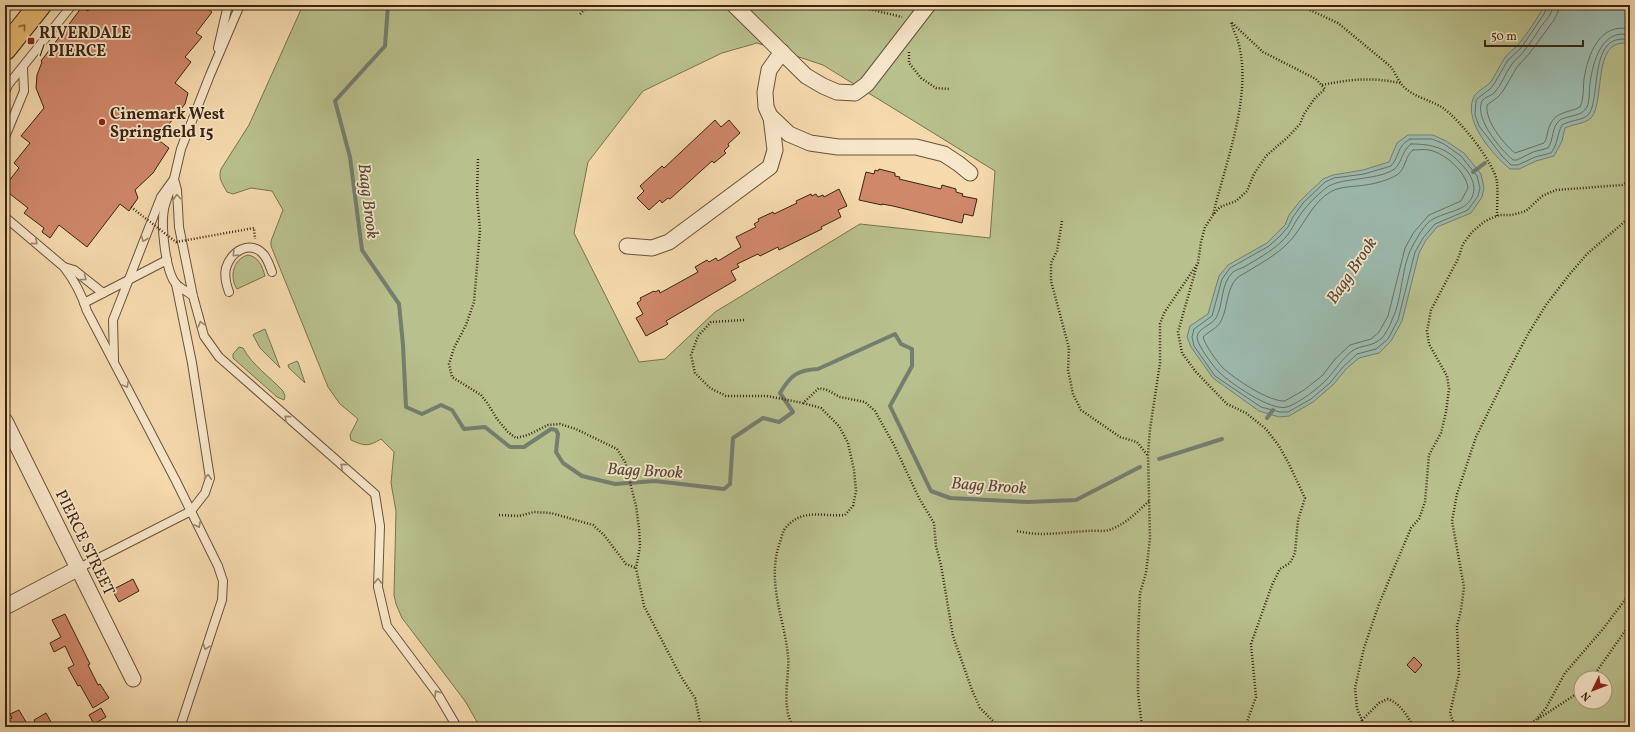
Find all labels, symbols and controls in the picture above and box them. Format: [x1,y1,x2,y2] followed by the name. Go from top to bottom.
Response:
[1485,22,1583,48] scale bar
[39,23,131,63] place label: RIVERDALE / PIERCE
[18,24,25,31] one-way arrow
[1491,29,1517,45] text: 50 m
[26,36,36,46] marker: RIVERDALE / PIERCE
[110,104,225,144] place label: Cinemark West Springfield 15
[97,117,107,127] marker: Cinemark West Springfield 15
[351,162,384,240] water label: Bagg Brook
[173,194,182,200] one-way arrow
[1322,233,1383,309] water label: Bagg Brook
[141,234,149,242] one-way arrow
[30,237,37,244] one-way arrow
[232,249,240,257] one-way arrow
[80,273,87,280] one-way arrow
[197,321,206,328] one-way arrow
[121,381,128,388] one-way arrow
[285,416,292,423] one-way arrow
[606,458,684,485] water label: Bagg Brook
[340,463,348,470] one-way arrow
[950,472,1028,501] water label: Bagg Brook
[204,474,212,480] one-way arrow
[49,486,119,599] street label: PIERCE STREET
[193,521,201,529] one-way arrow
[374,578,383,584] one-way arrow
[202,644,211,651] one-way arrow
[1573,670,1613,710] north arrow
[1579,688,1595,704] text: N
[435,691,442,698] one-way arrow

